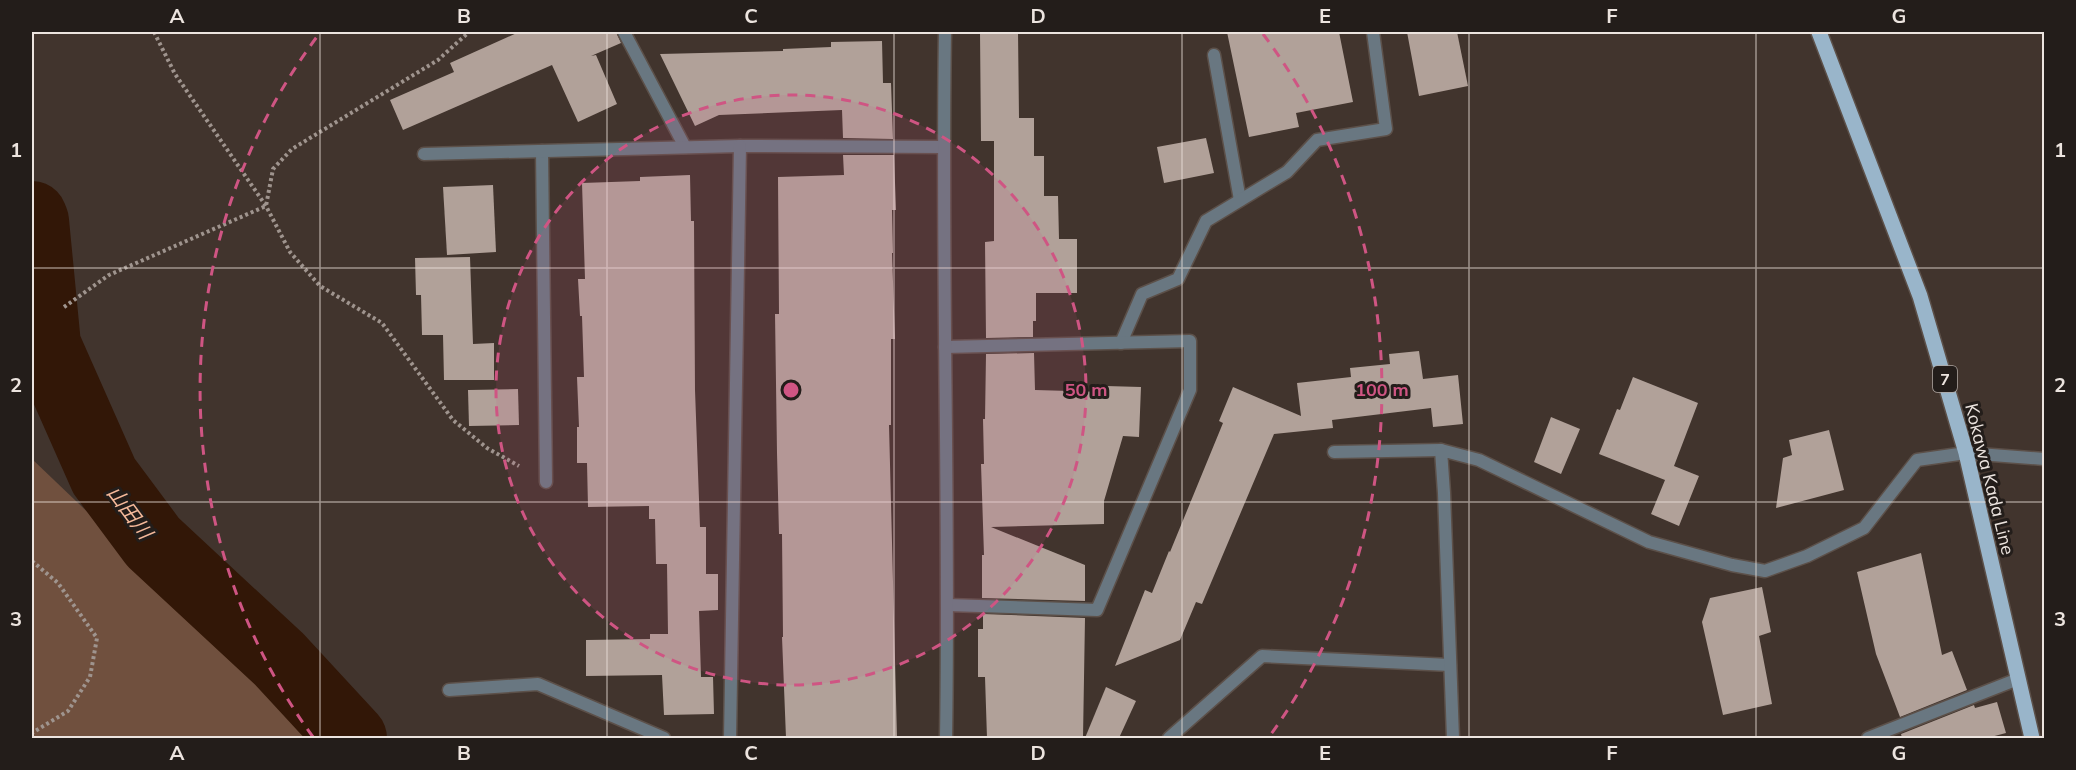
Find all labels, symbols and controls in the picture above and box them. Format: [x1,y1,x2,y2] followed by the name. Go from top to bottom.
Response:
[170,3,185,28] text: A
[457,3,471,28] text: B
[744,3,758,28] text: C
[1030,3,1046,28] text: D
[1319,3,1331,28] text: E
[1606,3,1618,28] text: F
[1892,3,1906,28] text: G
[10,137,22,162] text: 1
[2054,137,2066,162] text: 1
[1933,366,1957,392] road number: 7
[10,372,22,397] text: 2
[2054,372,2066,397] text: 2
[1065,378,1107,401] text: 50 m
[1355,378,1409,401] text: 100 m
[781,380,801,400] centre of rings
[1960,401,2020,557] street label: Kokawa Kada Line
[102,481,159,545] water label: 山田川
[10,606,22,631] text: 3
[2054,606,2066,631] text: 3
[170,740,185,765] text: A
[457,740,471,765] text: B
[744,740,758,765] text: C
[1030,740,1046,765] text: D
[1319,740,1331,765] text: E
[1606,740,1618,765] text: F
[1892,740,1906,765] text: G

